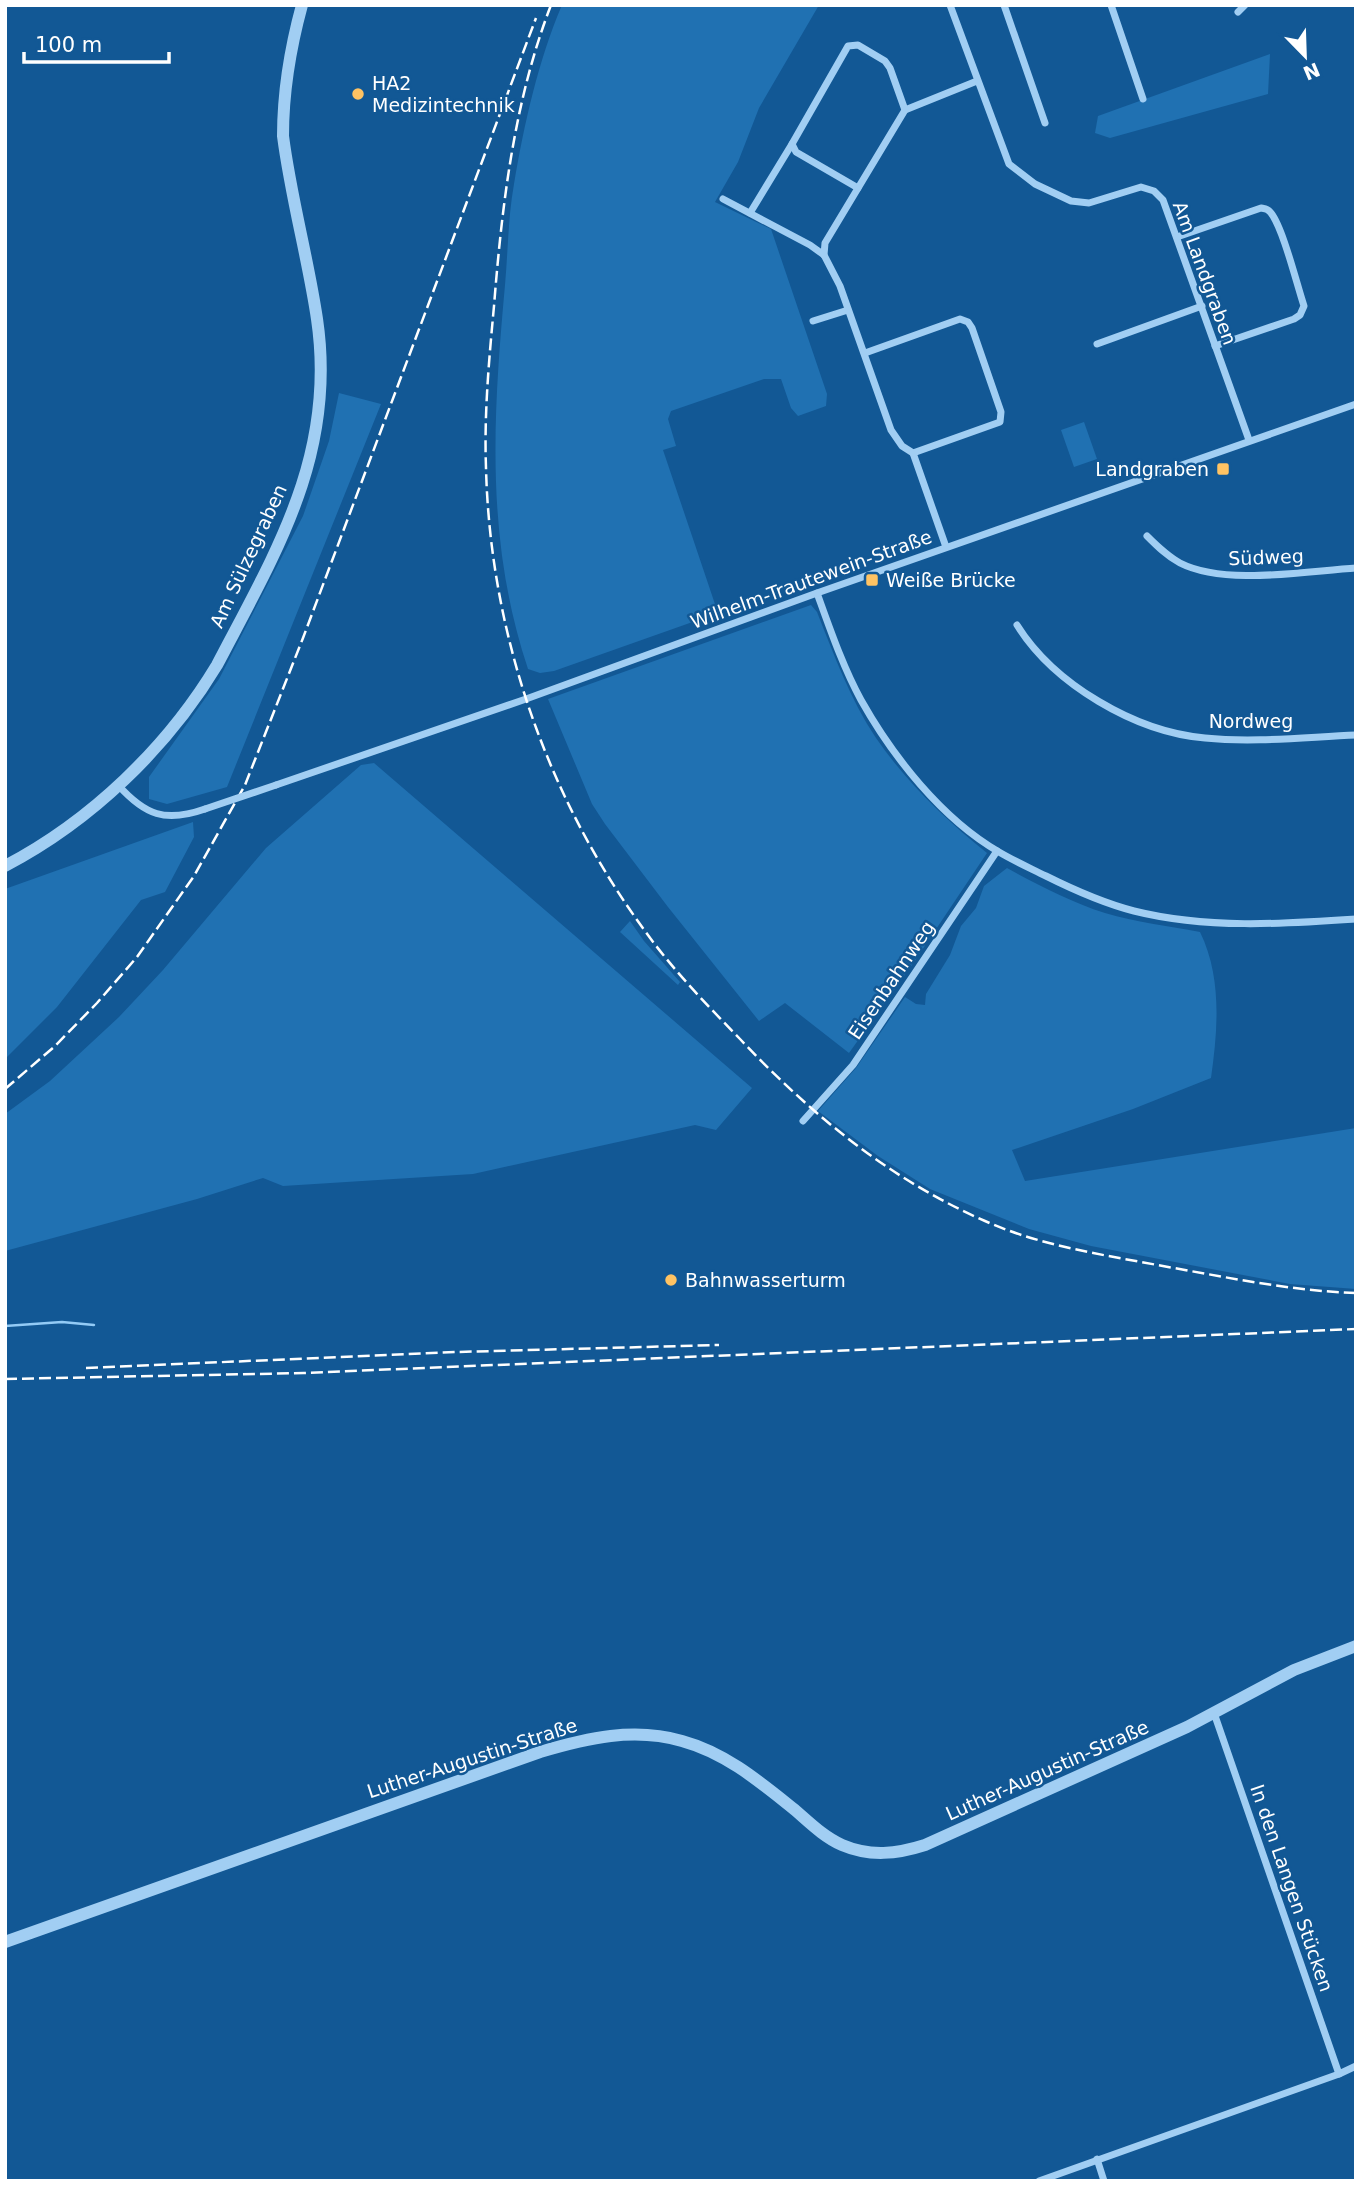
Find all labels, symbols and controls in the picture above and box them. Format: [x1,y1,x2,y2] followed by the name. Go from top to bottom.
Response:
[24,21,170,65] scale bar
[1270,21,1340,91] north arrow
[35,33,102,57] text: 100 m
[1300,58,1323,85] text: N
[372,72,515,116] place label: HA2 Medizintechnik
[350,86,366,102] marker: HA2 Medizintechnik
[1169,198,1241,348] street label: Am Landgraben
[1095,458,1209,480] place label: Landgraben
[1215,461,1231,477] marker: Landgraben
[205,481,291,631] street label: Am Sülzegraben
[687,525,935,633] street label: Wilhelm-Trautewein-Straße
[1228,545,1304,569] street label: Südweg
[886,569,1016,591] place label: Weiße Brücke
[864,572,880,588] marker: Weiße Brücke
[1209,710,1293,732] street label: Nordweg
[843,917,939,1043] street label: Eisenbahnweg
[685,1269,846,1291] place label: Bahnwasserturm
[663,1272,679,1288] marker: Bahnwasserturm
[364,1714,580,1802] street label: Luther-Augustin-Straße
[942,1715,1152,1825] street label: Luther-Augustin-Straße
[1246,1782,1338,1994] street label: In den Langen Stücken

